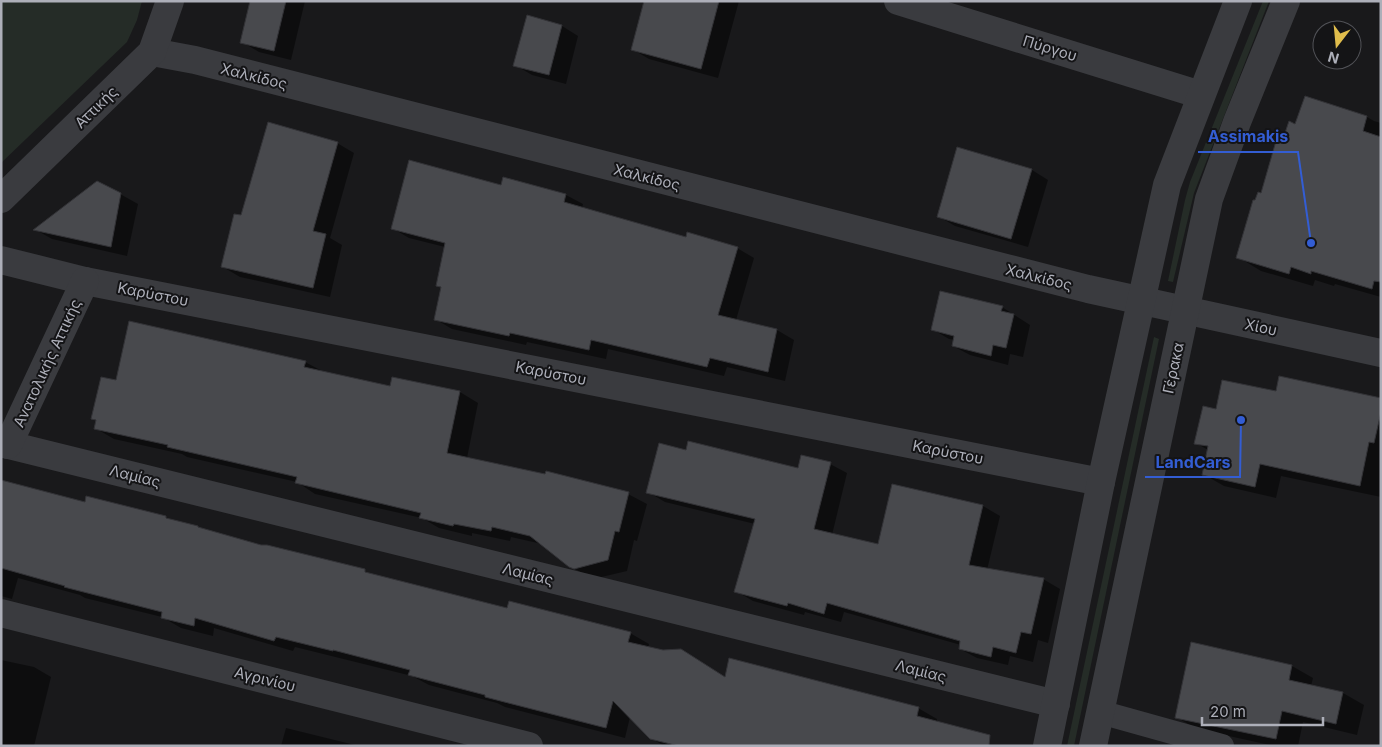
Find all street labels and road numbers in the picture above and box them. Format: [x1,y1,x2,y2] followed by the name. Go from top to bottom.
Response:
[1021,31,1079,65] street label: Πύργου
[219,59,289,93] street label: Χαλκίδος
[71,82,121,132] street label: Αττικής
[612,160,682,194] street label: Χαλκίδος
[1004,260,1074,294] street label: Χαλκίδος
[116,278,190,310] street label: Καρύστου
[9,296,85,430] street label: Ανατολικής Αττικής
[1243,314,1279,340] street label: Χίου
[1158,341,1188,395] street label: Γέρακα
[514,357,588,389] street label: Καρύστου
[911,436,985,468] street label: Καρύστου
[108,461,162,491] street label: Λαμίας
[501,559,555,589] street label: Λαμίας
[894,656,948,686] street label: Λαμίας
[233,662,297,696] street label: Αγρινίου

